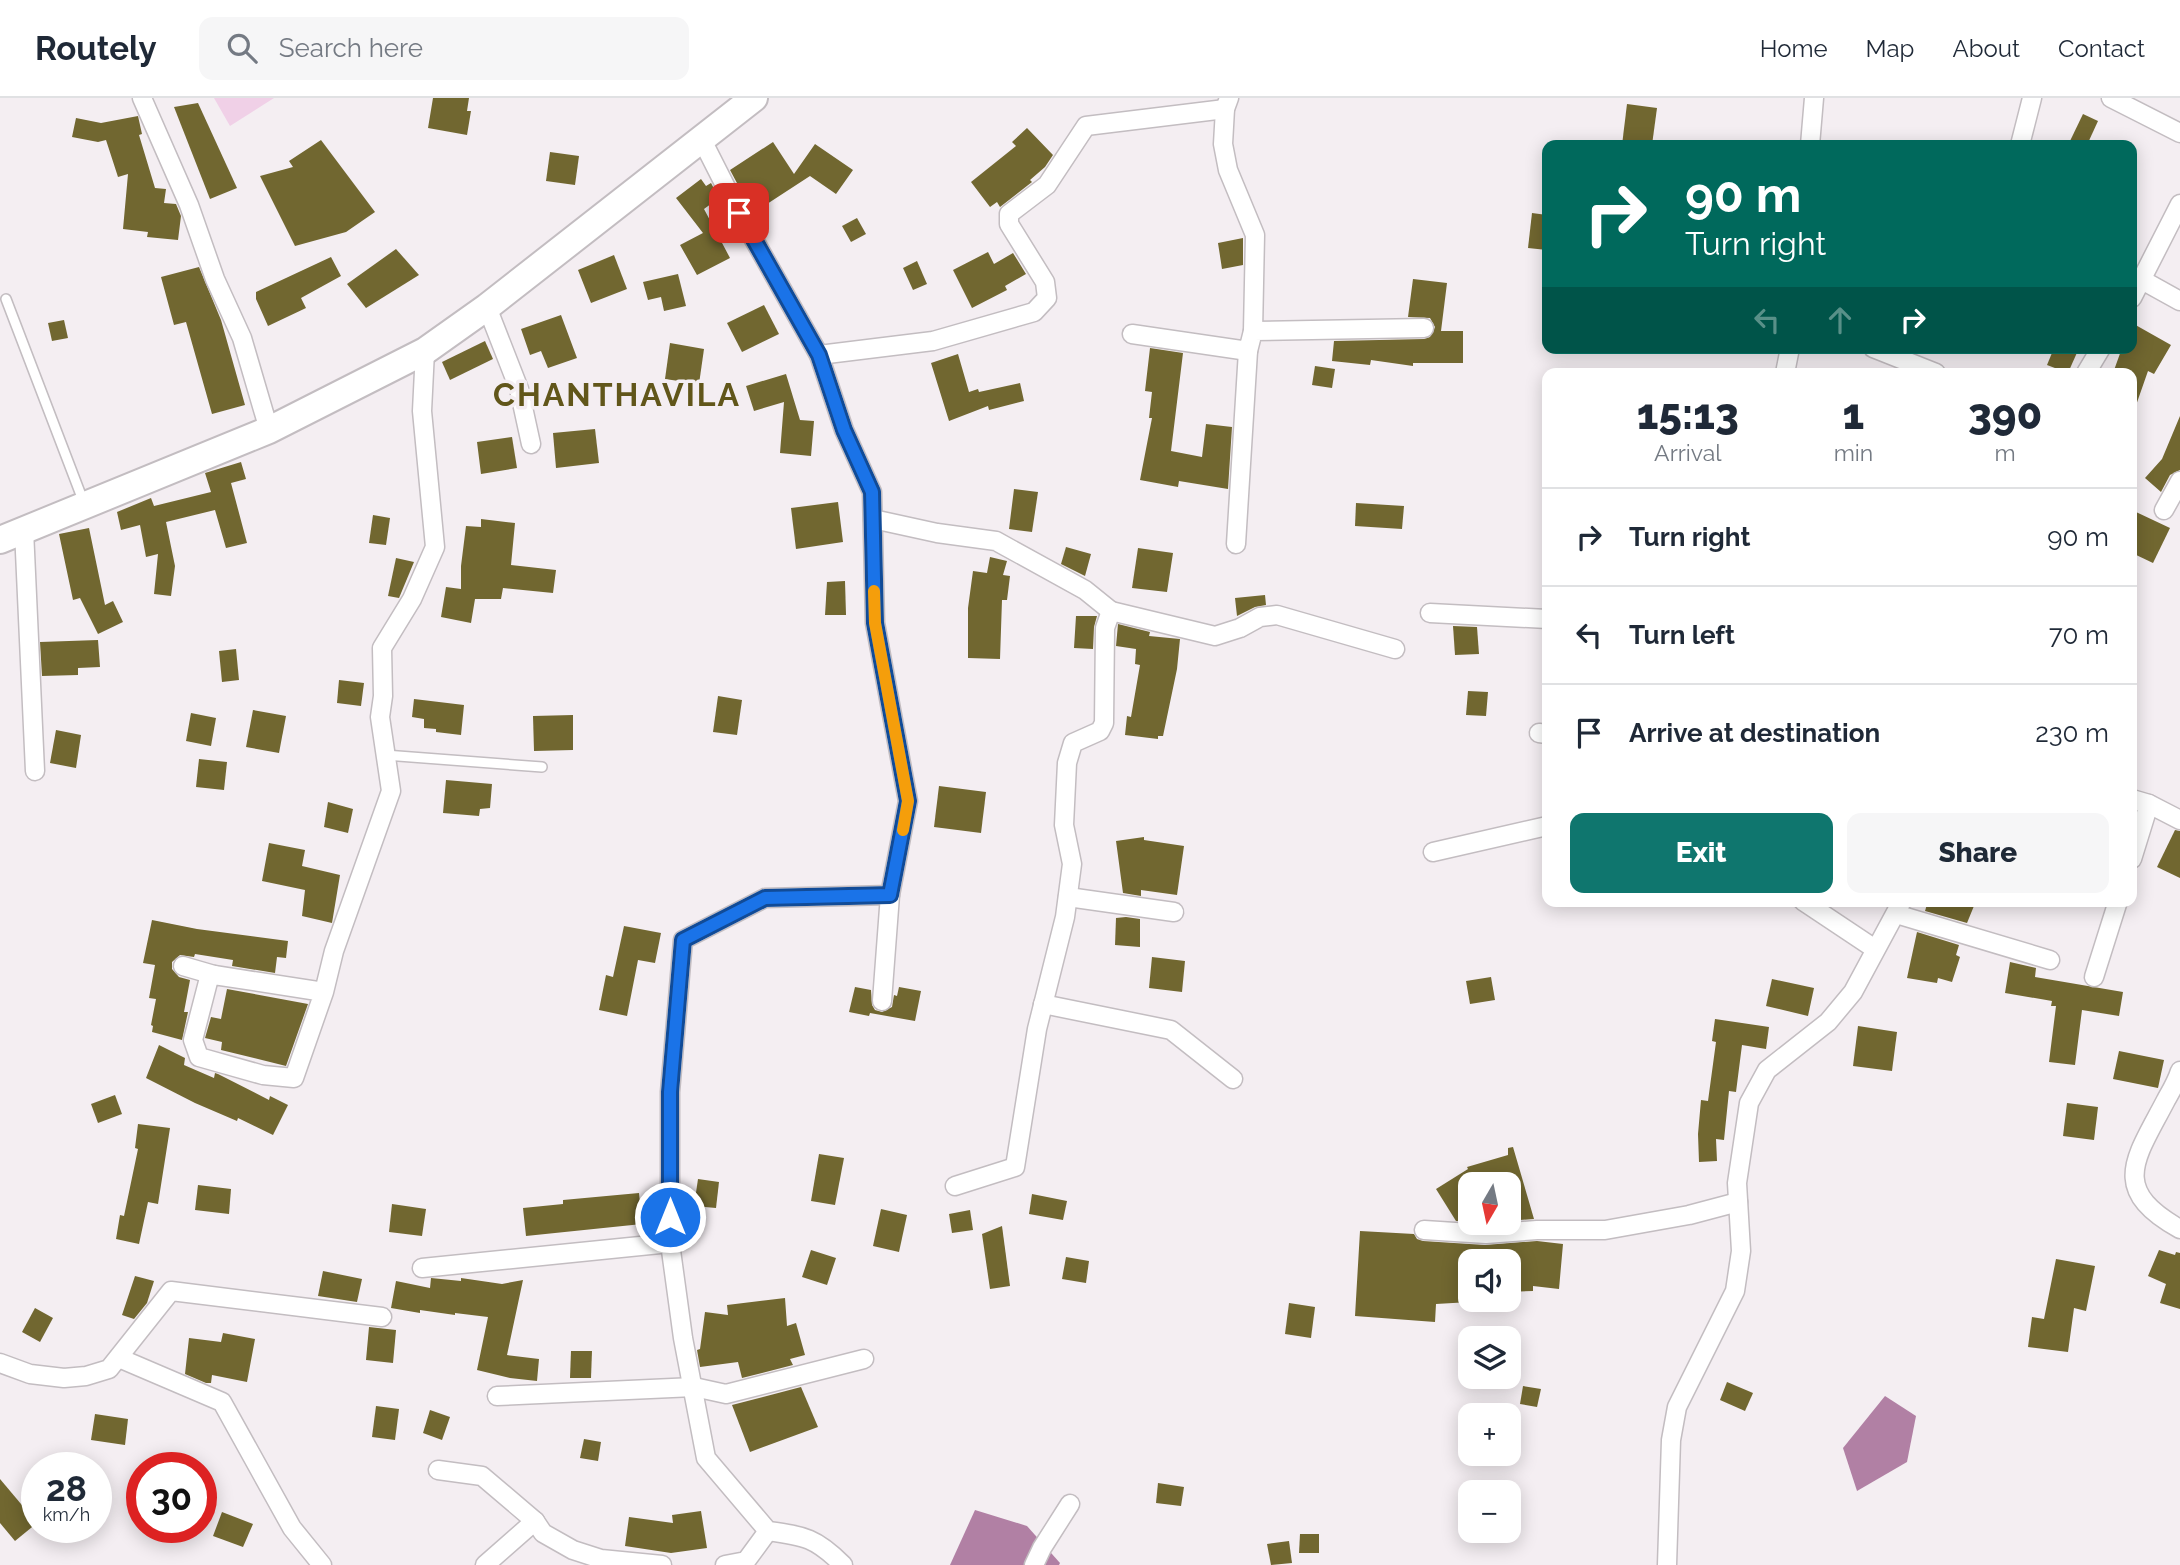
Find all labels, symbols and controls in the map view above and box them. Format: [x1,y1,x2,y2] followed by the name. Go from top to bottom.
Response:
[199,17,689,80] search box
[35,29,157,68] text: Routely
[223,29,261,67] icon: search
[279,33,423,63] text: Search here
[1760,34,1828,63] text: Home
[1866,34,1914,63] text: Map
[1952,34,2020,63] text: About
[2058,34,2145,63] text: Contact
[1685,166,1801,223] text: 90 m
[1570,168,1661,259] icon: right
[709,183,769,243] pin
[720,194,758,232] icon: arrive
[1685,225,1826,262] text: Turn right
[1748,301,1786,339] icon: left
[1821,301,1859,339] icon: ahead
[1894,301,1932,339] icon: right
[493,376,741,413] district label: CHANTHAVILA
[1637,390,1739,439] text: 15:13
[1843,390,1864,439] text: 1
[1968,390,2042,439] text: 390
[1654,439,1722,466] text: Arrival
[1834,439,1873,466] text: min
[1995,439,2016,466] text: m
[1570,518,1608,556] icon: right
[1629,522,1750,552] text: Turn right
[2047,522,2109,552] text: 90 m
[1570,616,1608,654] icon: left
[1629,620,1735,650] text: Turn left
[2049,620,2109,650] text: 70 m
[1570,714,1608,752] icon: arrive
[1629,718,1880,748] text: Arrive at destination
[2035,718,2109,748] text: 230 m
[1570,813,1833,893] button: Exit
[1847,813,2109,893] button: Share
[1458,1172,1521,1236] north arrow
[1458,1172,1521,1543] map controls
[633,1180,707,1254] position arrow
[1458,1249,1521,1312] button: sound
[1458,1326,1521,1389] button: layers
[1458,1403,1521,1466] button: +
[126,1452,217,1543] speed limit sign: 30
[46,1468,87,1509] text: 28
[1458,1480,1521,1543] button: −
[43,1504,90,1525] text: km/h

